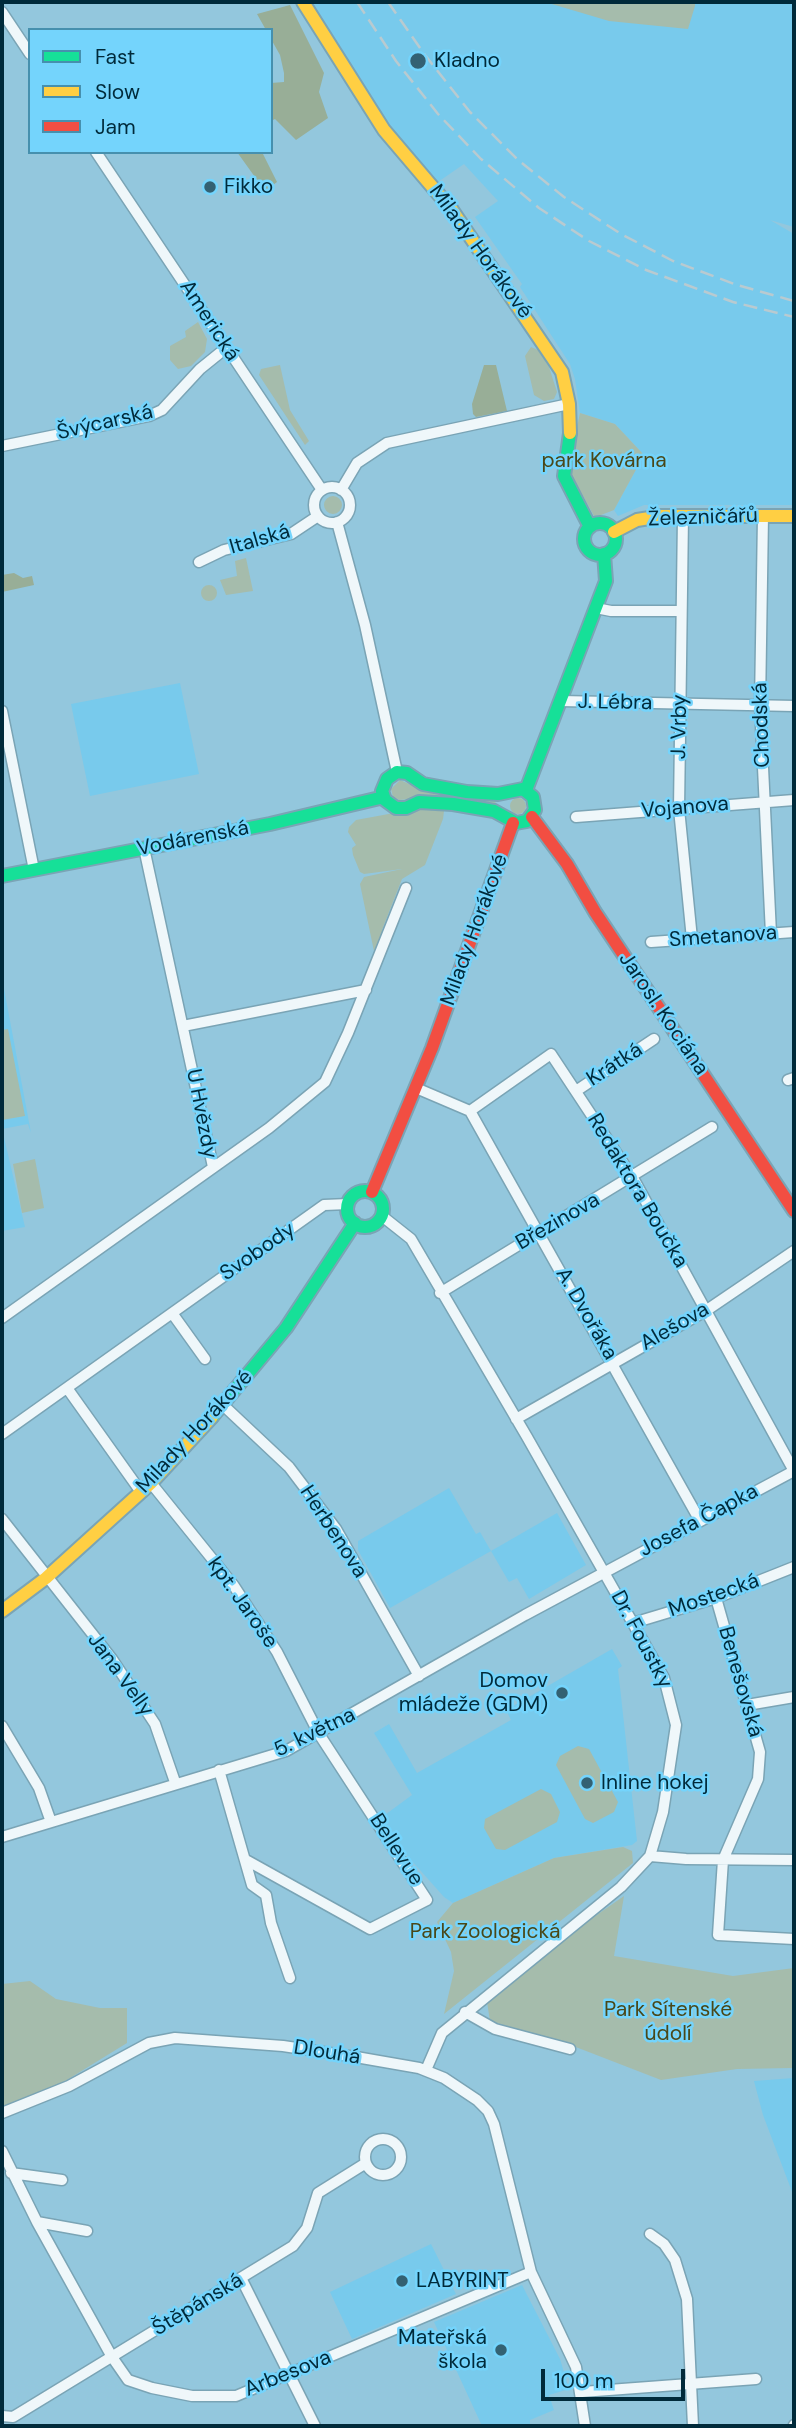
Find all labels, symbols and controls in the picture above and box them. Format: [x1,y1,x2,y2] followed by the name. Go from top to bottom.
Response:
[28,28,273,154] legend
[95,43,135,71] text: Fast
[434,48,500,74] place label: Kladno
[408,51,428,71] marker: Kladno
[95,78,140,106] text: Slow
[95,113,136,141] text: Jam
[224,174,273,200] place label: Fikko
[202,179,218,195] marker: Fikko
[423,180,537,324] street label: Milady Horákové
[174,276,244,366] street label: Americká
[55,400,155,446] street label: Švýcarská
[541,448,667,474] park label: park Kovárna
[648,503,758,533] street label: Železničářů
[227,519,293,561] street label: Italská
[748,682,776,768] street label: Chodská
[577,690,653,716] street label: J. Lébra
[667,694,693,760] street label: J. Vrby
[640,792,730,824] street label: Vojanova
[135,816,251,862] street label: Vodárenská
[436,851,514,1009] street label: Milady Horákové
[668,921,778,953] street label: Smetanova
[613,948,713,1080] street label: Jarosl. Kociána
[582,1038,648,1092] street label: Krátká
[180,1067,222,1161] street label: U Hvězdy
[581,1109,693,1273] street label: Redaktora Boučka
[512,1188,604,1256] street label: Březinova
[216,1217,300,1287] street label: Svobody
[550,1263,622,1365] street label: A. Dvořáka
[636,1297,714,1357] street label: Alešova
[131,1365,259,1499] street label: Milady Horákové
[635,1479,763,1563] street label: Josefa Čapka
[294,1481,372,1583] street label: Herbenova
[201,1553,283,1653] street label: kpt. Jaroše
[665,1569,763,1623] street label: Mostecká
[605,1587,677,1693] street label: Dr. Foustky
[712,1624,768,1740] street label: Benešovská
[81,1628,159,1722] street label: Jana Velly
[399,1668,548,1718] place label: Domov mládeže (GDM)
[554,1685,570,1701] marker: Domov mládeže (GDM)
[270,1703,360,1763] street label: 5. května
[601,1770,709,1796] place label: Inline hokej
[579,1775,595,1791] marker: Inline hokej
[364,1809,428,1891] street label: Bellevue
[410,1919,560,1945] park label: Park Zoologická
[604,1997,732,2047] park label: Park Sítenské údolí
[292,2035,362,2071] street label: Dlouhá
[148,2268,248,2342] street label: Štěpánská
[416,2268,509,2294] place label: LABYRINT
[394,2273,410,2289] marker: LABYRINT
[398,2325,487,2375] place label: Mateřská škola
[493,2342,509,2358] marker: Mateřská škola
[241,2345,335,2403] street label: Arbesova
[544,2354,688,2398] scale bar
[554,2367,614,2395] text: 100 m

